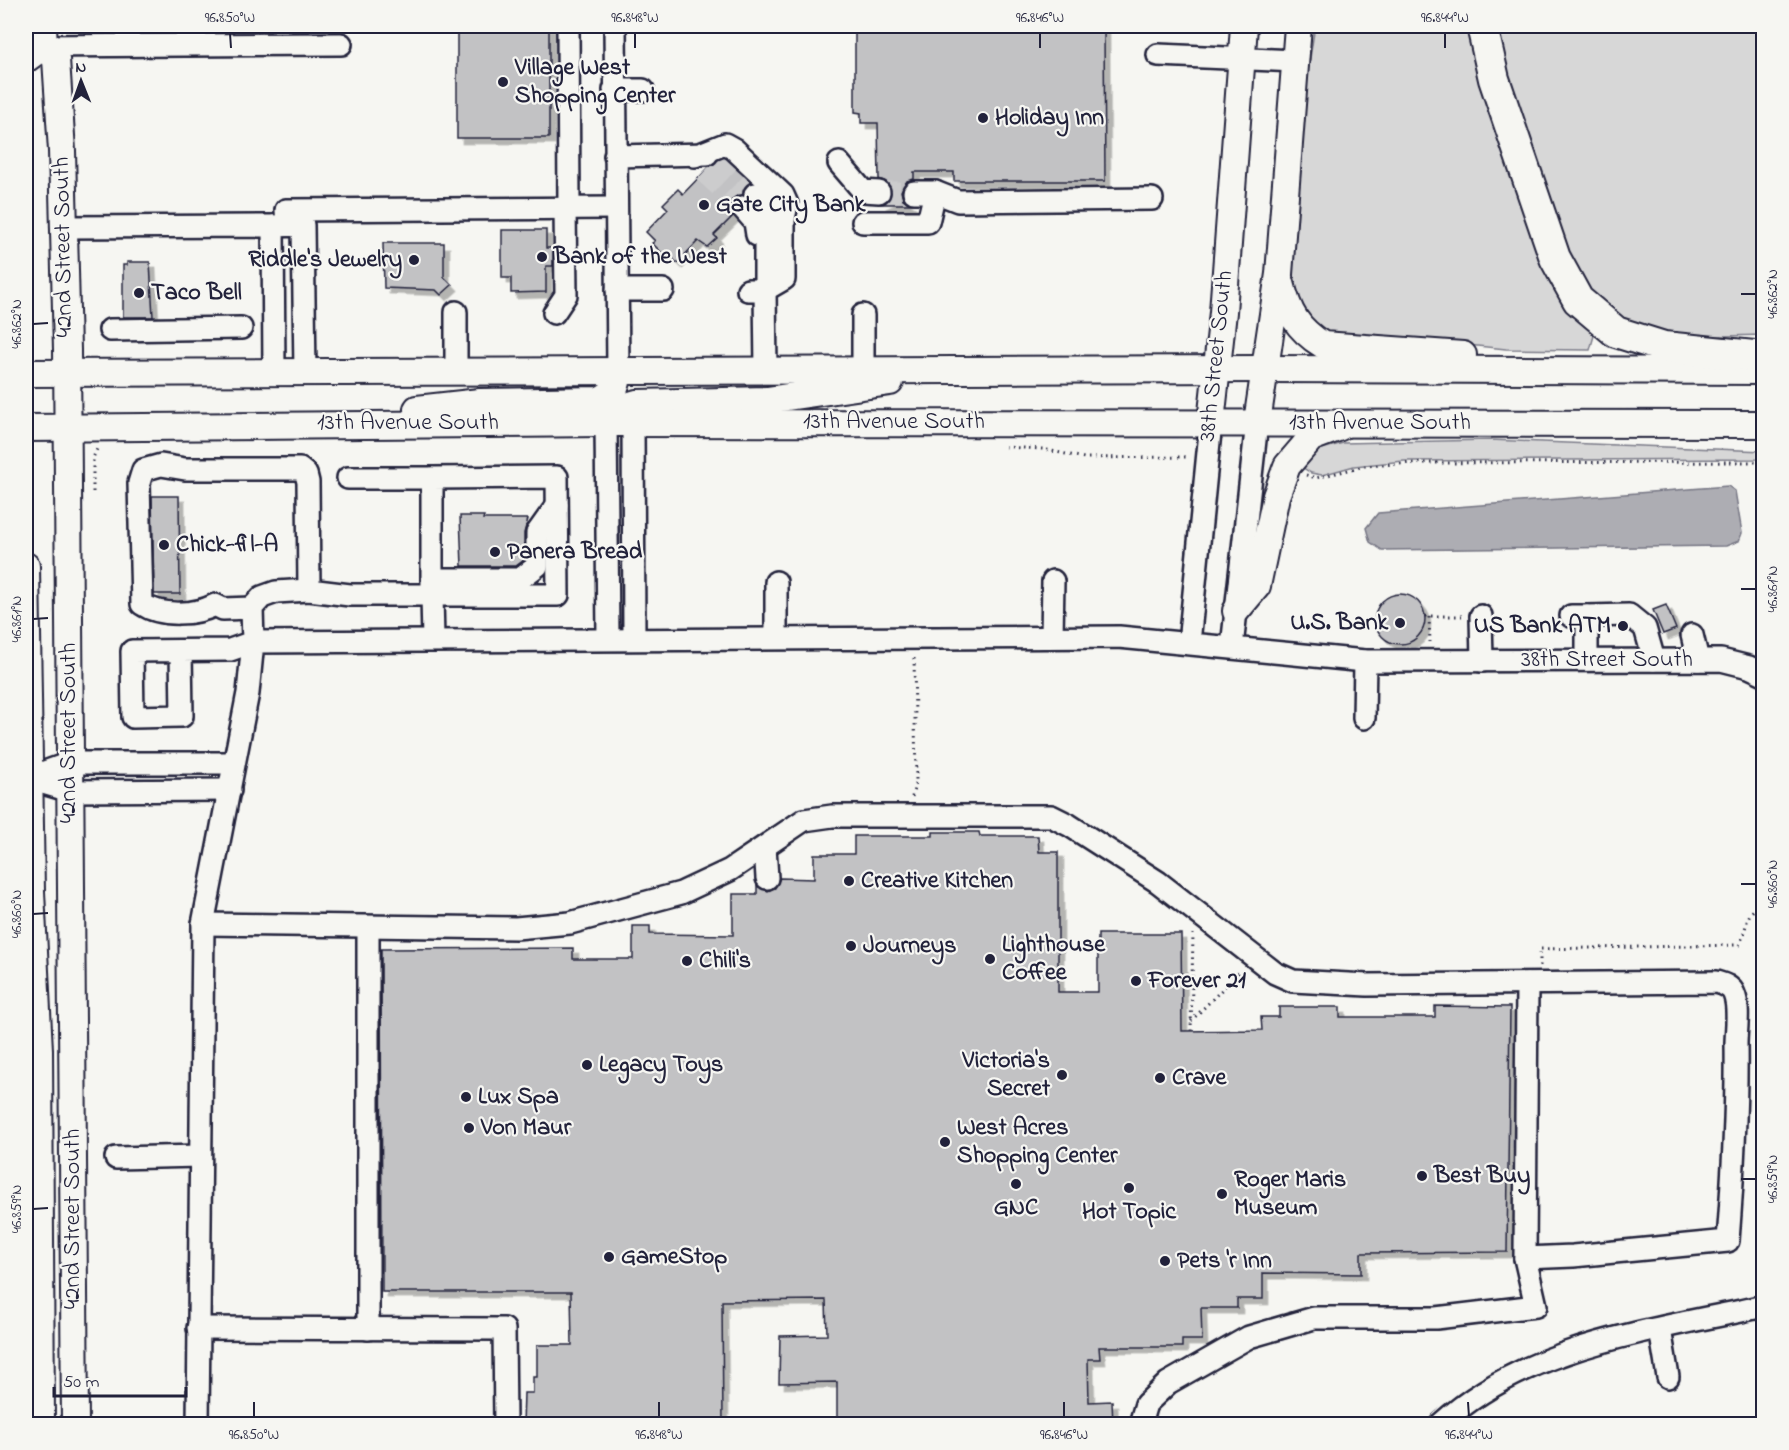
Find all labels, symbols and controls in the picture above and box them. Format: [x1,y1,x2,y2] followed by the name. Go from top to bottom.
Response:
[205,7,255,29] text: 96.850°W
[611,7,659,29] text: 96.848°W
[1016,7,1064,29] text: 96.846°W
[1421,7,1469,29] text: 96.844°W
[51,51,111,111] north arrow
[514,51,676,115] place label: Village West Shopping Center
[75,56,87,80] text: N
[496,75,510,89] marker: Village West Shopping Center
[995,101,1104,137] place label: Holiday Inn
[976,111,990,125] marker: Holiday Inn
[45,156,83,338] street label: 42nd Street South
[716,188,866,224] place label: Gate City Bank
[697,198,711,212] marker: Gate City Bank
[553,240,728,275] place label: Bank of the West
[248,243,402,279] place label: Riddle's Jewelry
[535,250,549,264] marker: Bank of the West
[407,253,421,267] marker: Riddle's Jewelry
[1191,269,1243,443] street label: 38th Street South
[1762,269,1784,319] text: 46.862°N
[151,276,242,311] place label: Taco Bell
[132,286,146,300] marker: Taco Bell
[6,299,28,349] text: 46.862°N
[803,405,985,440] street label: 13th Avenue South
[317,406,499,441] street label: 13th Avenue South
[1289,406,1471,441] street label: 13th Avenue South
[176,528,279,563] place label: Chick-fil-A
[507,535,643,570] place label: Panera Bread
[157,538,171,552] marker: Chick-fil-A
[488,545,502,559] marker: Panera Bread
[1762,566,1784,612] text: 46.861°N
[6,596,28,642] text: 46.861°N
[1290,606,1388,641] place label: U.S. Bank
[1474,609,1611,644] place label: US Bank ATM
[1393,616,1407,630] marker: U.S. Bank
[1616,619,1630,633] marker: US Bank ATM
[52,643,87,823] street label: 42nd Street South
[1521,643,1693,678] street label: 38th Street South
[1762,860,1784,908] text: 46.860°N
[861,864,1013,899] place label: Creative Kitchen
[842,874,856,888] marker: Creative Kitchen
[6,890,28,938] text: 46.860°N
[1002,928,1106,991] place label: Lighthouse Coffee
[863,929,956,965] place label: Journeys
[844,939,858,953] marker: Journeys
[699,944,751,979] place label: Chili's
[983,952,997,966] marker: Lighthouse Coffee
[680,954,694,968] marker: Chili's
[1147,964,1246,999] place label: Forever 21
[1129,974,1143,988] marker: Forever 21
[962,1044,1051,1107] place label: Victoria's Secret
[599,1048,723,1084] place label: Legacy Toys
[580,1058,594,1072] marker: Legacy Toys
[1172,1061,1228,1096] place label: Crave
[1055,1068,1069,1082] marker: Victoria's Secret
[1153,1071,1167,1085] marker: Crave
[478,1080,559,1115] place label: Lux Spa
[459,1090,473,1104] marker: Lux Spa
[480,1111,572,1146] place label: Von Maur
[957,1111,1118,1175] place label: West Acres Shopping Center
[462,1121,476,1135] marker: Von Maur
[56,1129,91,1309] street label: 42nd Street South
[938,1135,952,1149] marker: West Acres Shopping Center
[1762,1155,1784,1203] text: 46.859°N
[1433,1159,1530,1195] place label: Best Buy
[1234,1163,1346,1226] place label: Roger Maris Museum
[1415,1169,1429,1183] marker: Best Buy
[1009,1177,1023,1191] marker: GNC
[1122,1181,1136,1195] marker: Hot Topic
[6,1185,28,1233] text: 46.859°N
[1215,1187,1229,1201] marker: Roger Maris Museum
[994,1191,1038,1226] place label: GNC
[1082,1195,1177,1230] place label: Hot Topic
[621,1240,727,1275] place label: GameStop
[1177,1244,1272,1279] place label: Pets 'r Inn
[602,1250,616,1264] marker: GameStop
[1158,1254,1172,1268] marker: Pets 'r Inn
[54,1360,186,1398] scale bar
[63,1370,100,1396] text: 50 m
[229,1424,279,1446] text: 96.850°W
[635,1424,683,1446] text: 96.848°W
[1040,1424,1088,1446] text: 96.846°W
[1445,1424,1493,1446] text: 96.844°W

